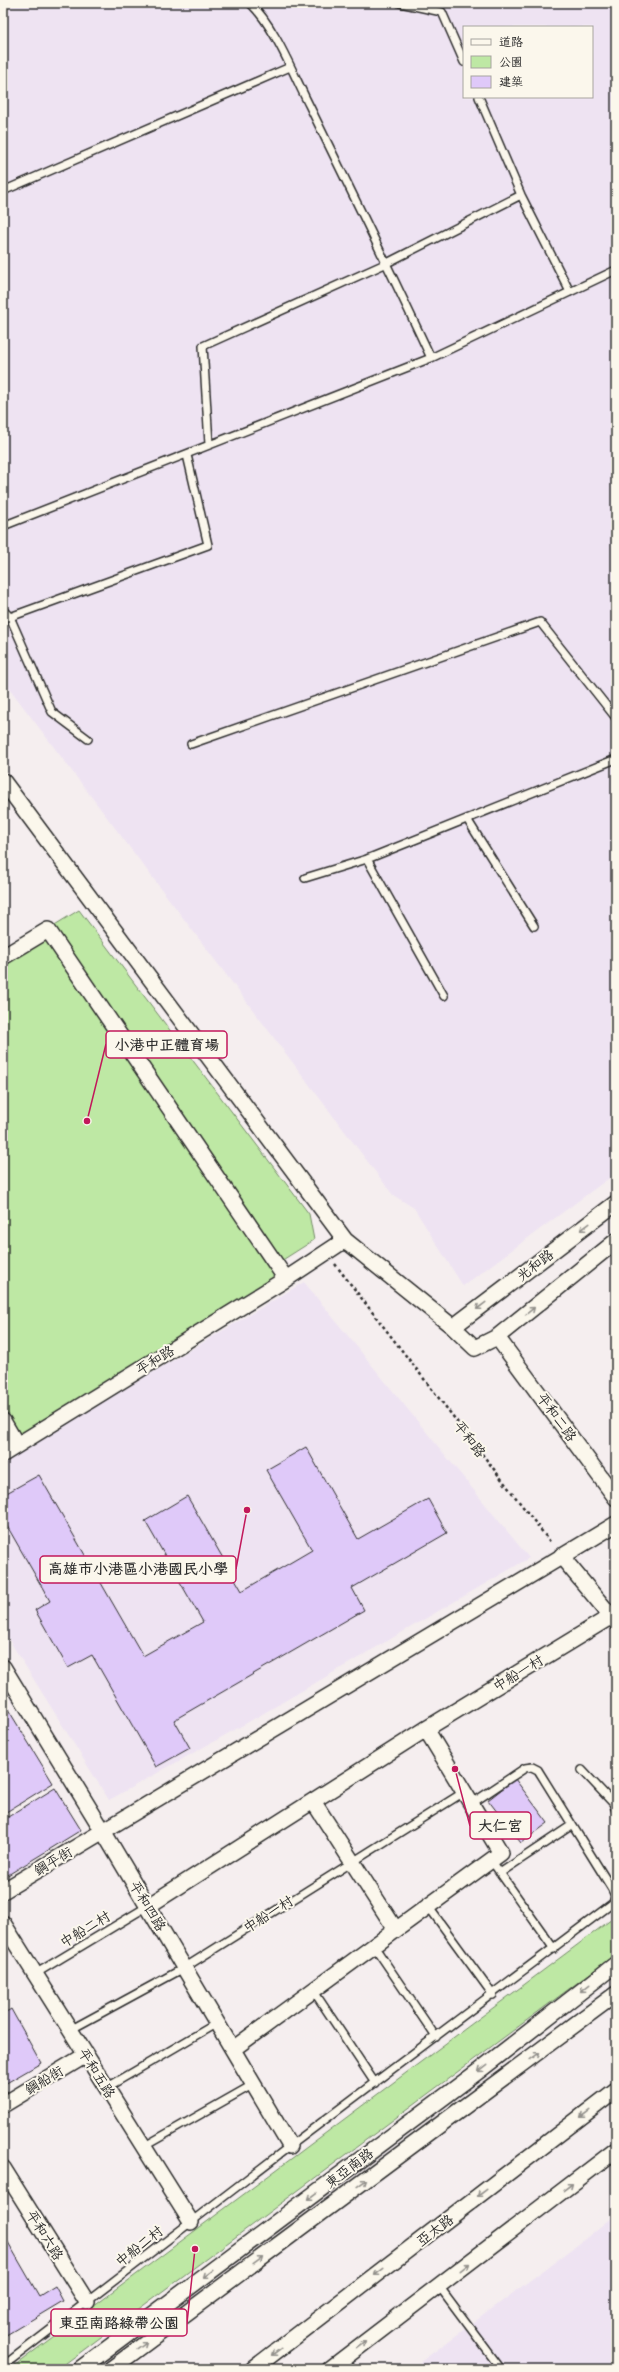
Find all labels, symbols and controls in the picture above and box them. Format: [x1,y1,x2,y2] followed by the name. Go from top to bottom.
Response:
[463,26,593,98] legend
[499,33,523,52] text: 道路
[499,53,523,72] text: 公園
[499,73,523,92] text: 建築
[106,1031,227,1058] callout: 小港中正體育場
[114,1034,220,1058] text: 小港中正體育場
[580,1223,591,1231] one-way arrow
[512,1244,559,1287] street label: 光和路
[476,1301,487,1310] one-way arrow
[525,1306,536,1315] one-way arrow
[132,1340,179,1381] street label: 平和路
[531,1388,582,1447] street label: 平和二路
[448,1416,491,1463] street label: 平和路
[40,1556,236,1583] callout: 高雄市小港區小港國民小學
[48,1558,228,1582] text: 高雄市小港區小港國民小學
[489,1650,548,1698] street label: 中船一村
[470,1812,531,1839] callout: 大仁宮
[477,1815,523,1839] text: 大仁宮
[30,1842,77,1882] street label: 鋼平街
[123,1877,171,1936] street label: 平和四路
[239,1891,298,1939] street label: 中船一村
[56,1906,115,1954] street label: 中船二村
[580,1984,591,1992] one-way arrow
[72,2044,120,2103] street label: 平和五路
[529,2052,540,2060] one-way arrow
[21,2061,68,2101] street label: 鋼船街
[477,2064,488,2072] one-way arrow
[580,2110,591,2118] one-way arrow
[321,2143,379,2194] street label: 東亞南路
[357,2179,368,2187] one-way arrow
[562,2183,573,2191] one-way arrow
[476,2189,487,2198] one-way arrow
[306,2192,317,2201] one-way arrow
[20,2206,68,2265] street label: 平和六路
[412,2209,459,2252] street label: 亞太路
[111,2221,168,2273] street label: 中船二村
[252,2256,263,2264] one-way arrow
[459,2262,470,2271] one-way arrow
[373,2268,384,2277] one-way arrow
[202,2270,213,2279] one-way arrow
[51,2309,187,2336] callout: 東亞南路綠帶公園
[59,2312,179,2336] text: 東亞南路綠帶公園
[356,2341,367,2350] one-way arrow
[136,2342,147,2350] one-way arrow
[270,2347,281,2356] one-way arrow

